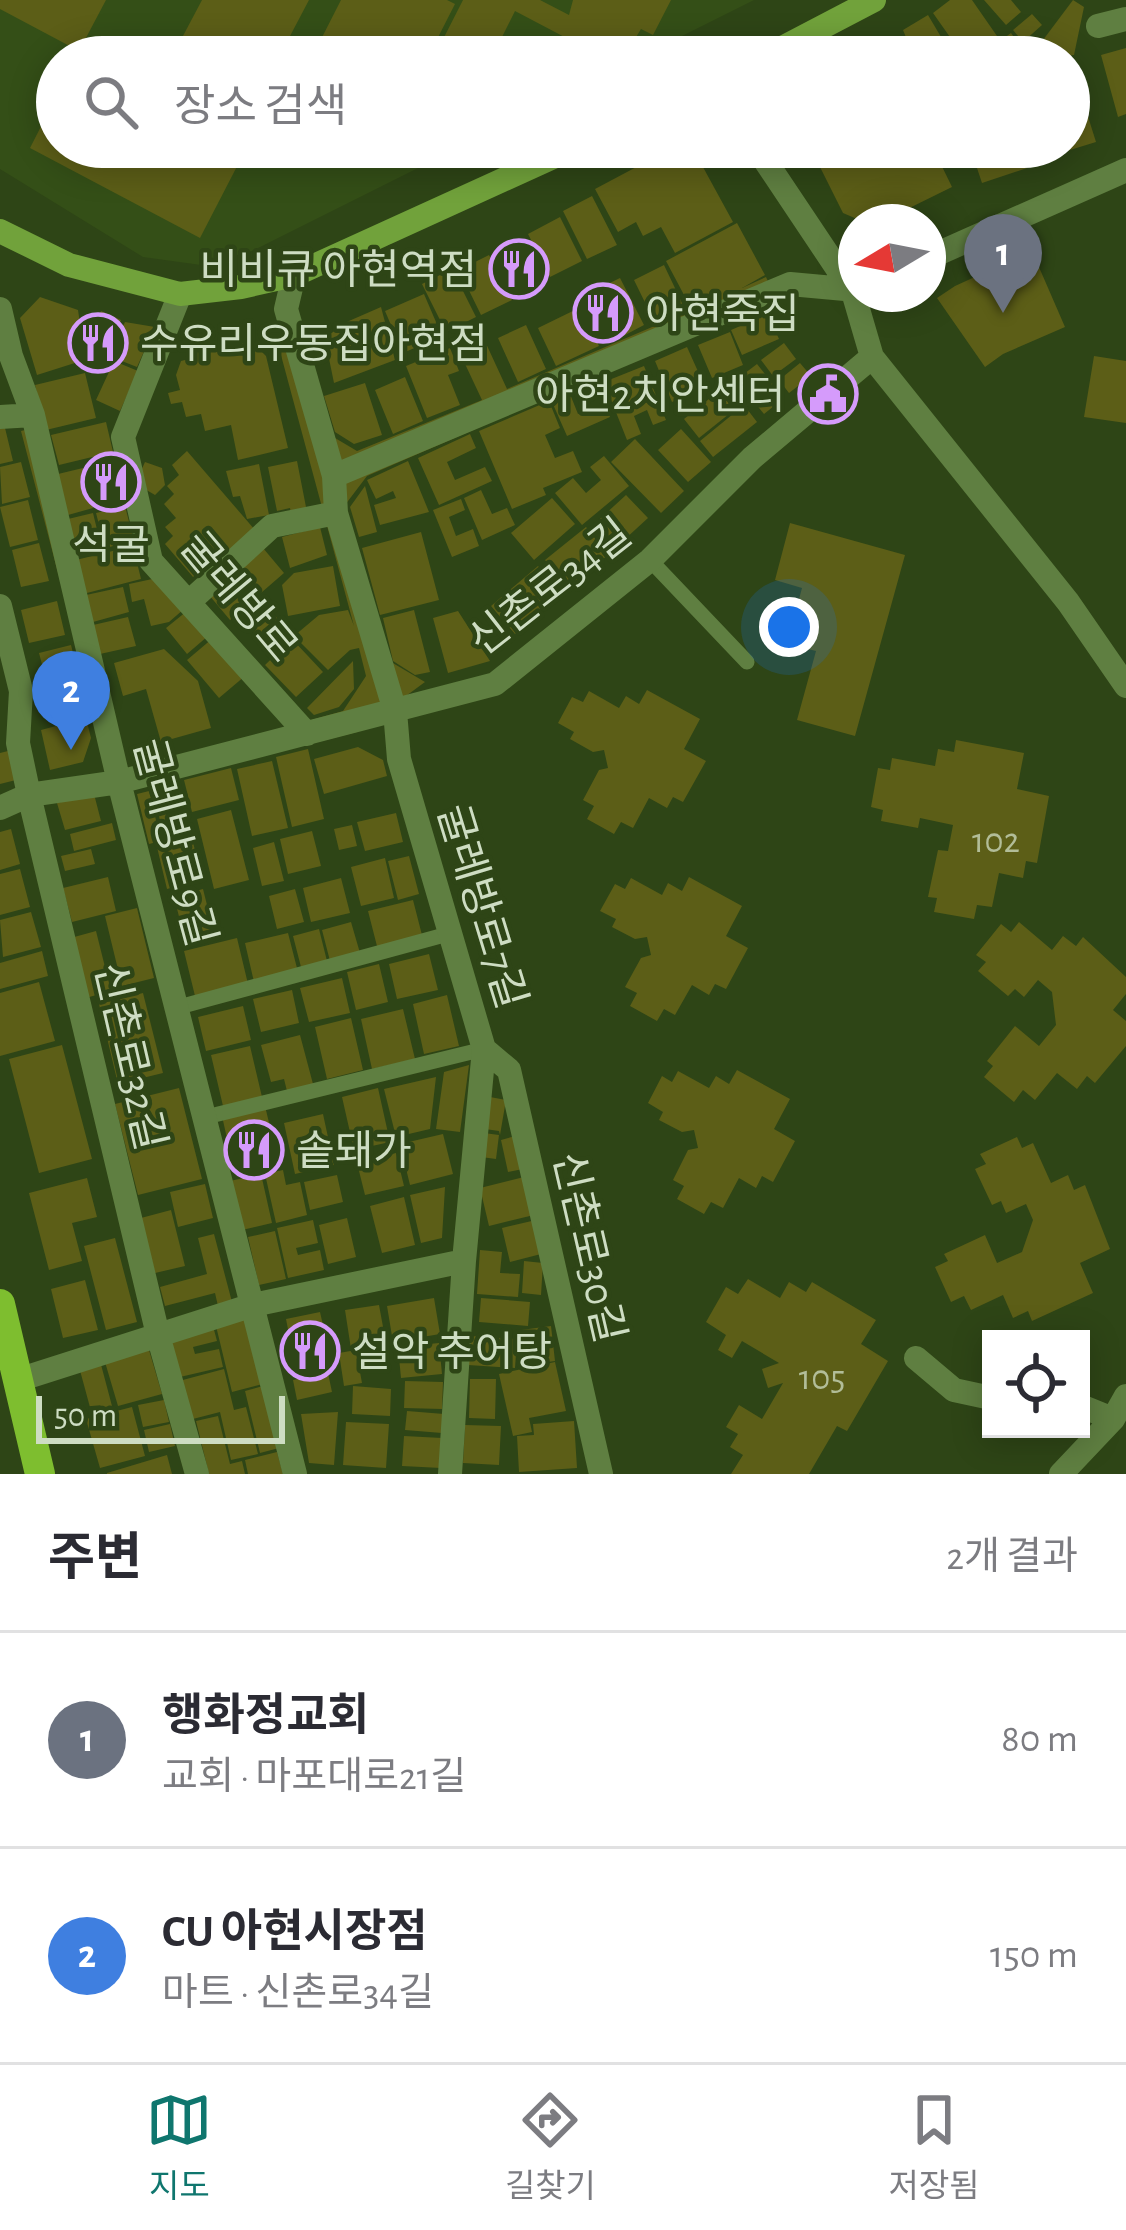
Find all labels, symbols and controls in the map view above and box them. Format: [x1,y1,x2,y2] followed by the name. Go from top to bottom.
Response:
[36,36,1090,168] search box
[78,69,144,135] icon: search
[174,85,347,130] text: 장소 검색
[838,204,946,312] north arrow
[964,214,1042,313] pin: 1
[488,238,550,300] restaurant icon: 비비큐 아현역점
[200,248,477,292] place label: 비비큐 아현역점
[572,282,634,344] restaurant icon: 아현죽집
[645,293,800,336] place label: 아현죽집
[67,312,129,374] restaurant icon: 수유리우동집아현점
[140,322,488,366] place label: 수유리우동집아현점
[797,363,859,425] public building icon: 아현2치안센터
[535,373,786,417] place label: 아현2치안센터
[80,451,142,513] restaurant icon: 석굴
[461,511,639,663] street label: 신촌로34길
[173,523,306,670] street label: 굴레방로
[72,524,150,567] place label: 석굴
[759,597,819,657] your location
[32,651,110,750] pin: 2
[126,734,224,951] street label: 굴레방로9길
[430,799,534,1013] street label: 굴레방로7길
[972,823,1020,859] house number: 102
[87,958,172,1154] street label: 신촌로32길
[223,1119,285,1181] restaurant icon: 솥돼가
[296,1130,412,1173] place label: 솥돼가
[546,1148,631,1347] street label: 신촌로30길
[279,1320,341,1382] restaurant icon: 설악 추어탕
[982,1330,1090,1438] map controls
[982,1330,1090,1438] button: locate
[352,1331,552,1374] place label: 설악 추어탕
[799,1360,845,1396] house number: 105
[36,1390,285,1443] scale bar
[54,1400,117,1433] text: 50 m
[48,1533,142,1584] text: 주변
[946,1538,1078,1577] text: 2개 결과
[162,1694,369,1739] text: 행화정교회
[80,1720,94,1759] text: 1
[1001,1720,1078,1759] text: 80 m
[162,1758,466,1797] text: 교회 · 마포대로21길
[162,1910,428,1955] text: CU 아현시장점
[78,1936,96,1975] text: 2
[990,1936,1078,1975] text: 150 m
[162,1974,434,2013] text: 마트 · 신촌로34길
[146,2087,212,2208] tab: 지도
[505,2087,596,2208] tab: 길찾기
[889,2087,980,2208] tab: 저장됨

